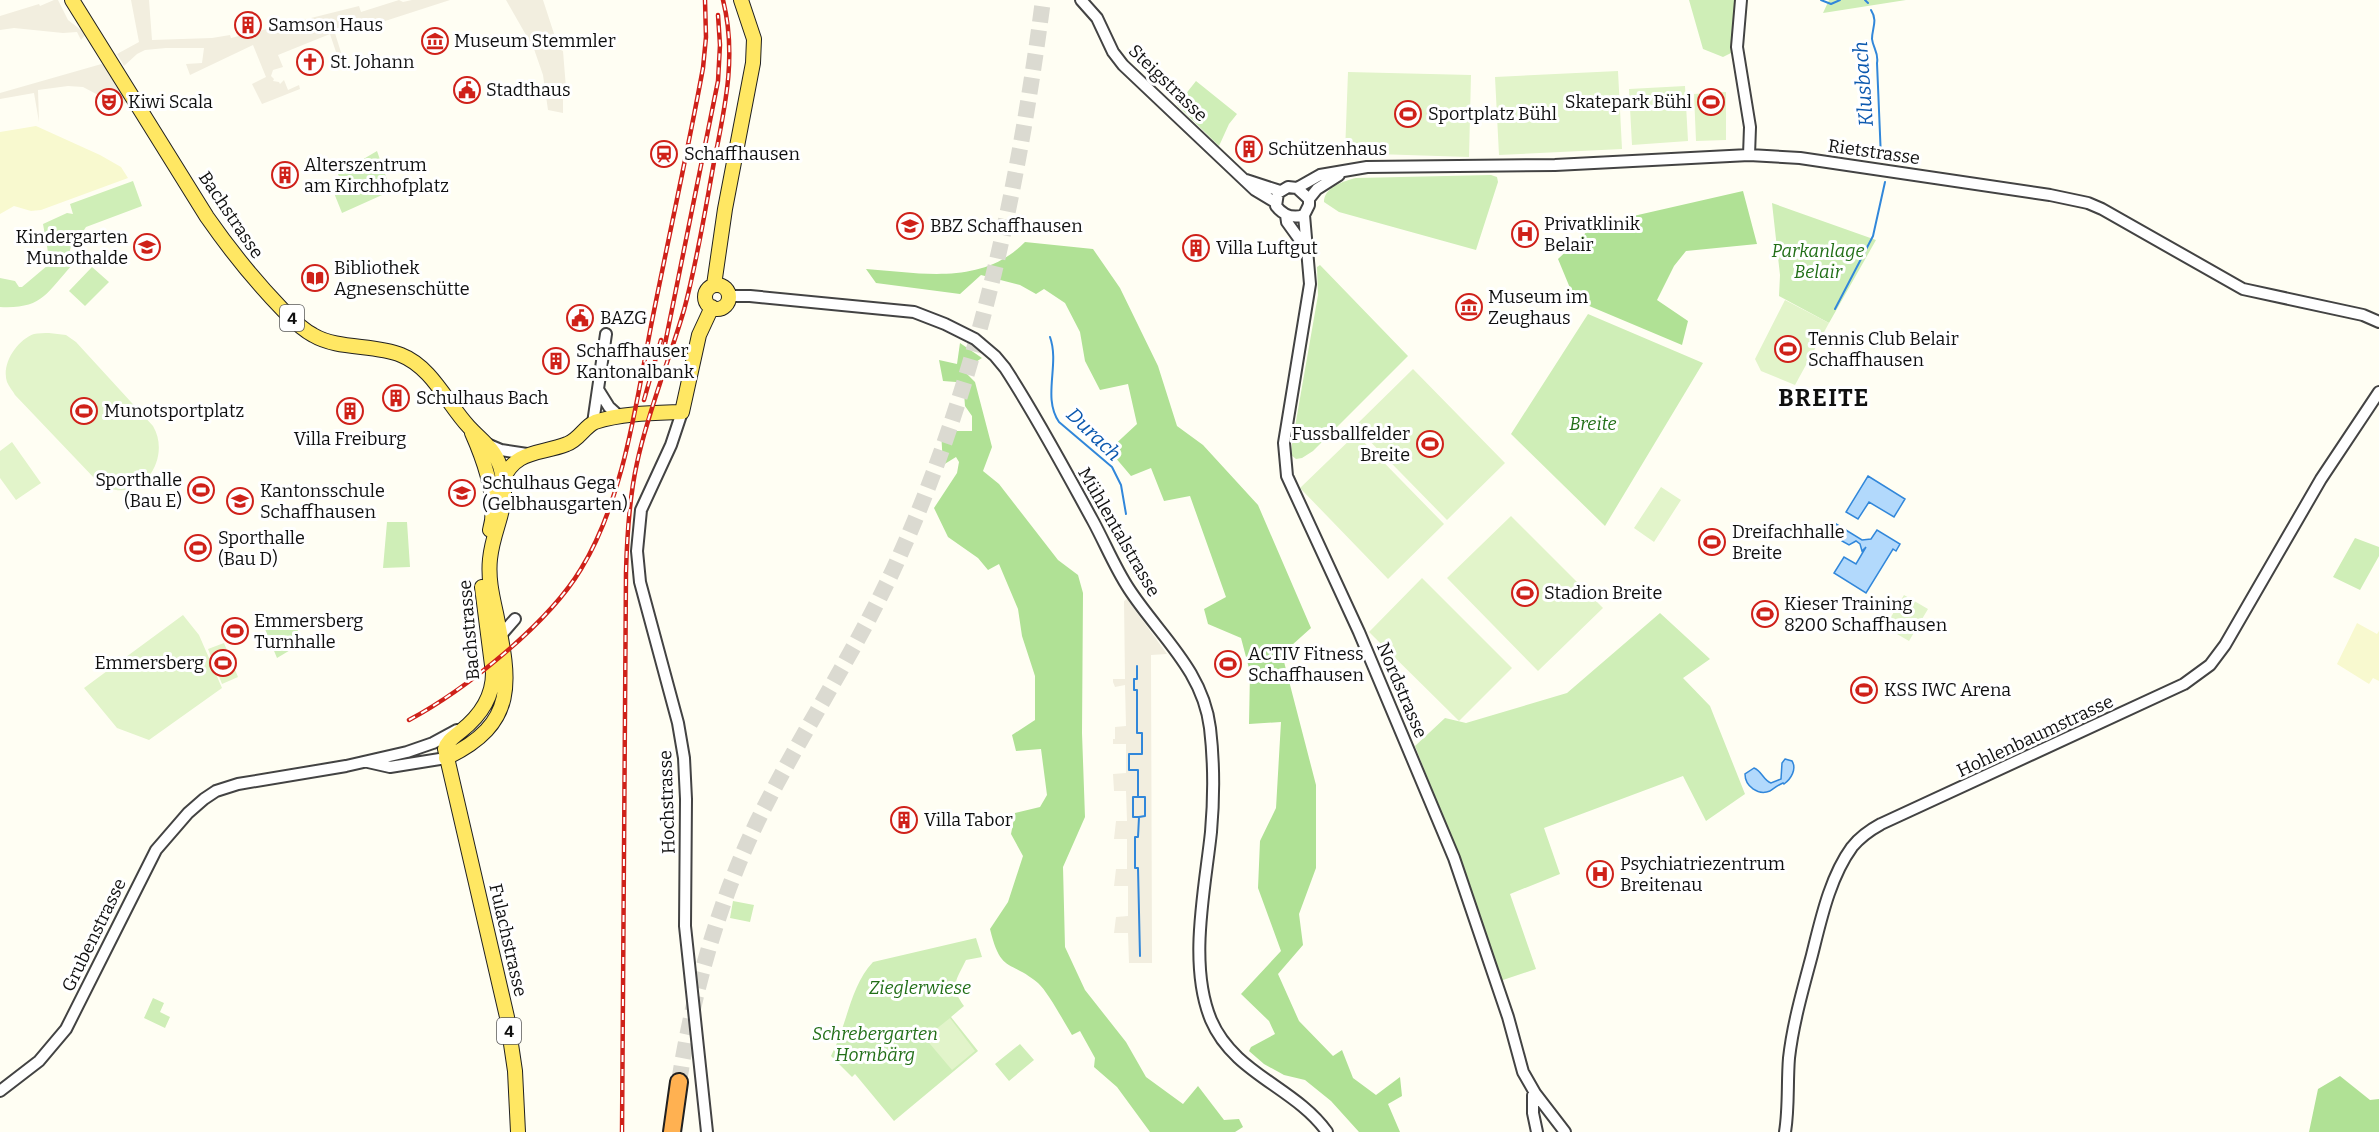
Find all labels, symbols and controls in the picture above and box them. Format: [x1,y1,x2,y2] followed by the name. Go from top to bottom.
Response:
[233,10,263,40] building icon: Samson Haus
[268,14,383,36] place label: Samson Haus
[420,26,450,56] museum icon: Museum Stemmler
[454,30,616,52] place label: Museum Stemmler
[1124,40,1212,126] street label: Steigstrasse
[1848,41,1878,127] water label: Klusbach
[295,47,325,77] church icon: St. Johann
[330,51,415,73] place label: St. Johann
[452,75,482,105] public building icon: Stadthaus
[486,79,571,101] place label: Stadthaus
[94,87,124,117] theatre icon: Kiwi Scala
[1696,87,1726,117] sports icon: Skatepark Bühl
[128,91,213,113] place label: Kiwi Scala
[1565,91,1692,113] place label: Skatepark Bühl
[1393,99,1423,129] sports icon: Sportplatz Bühl
[1428,103,1557,125] place label: Sportplatz Bühl
[1234,134,1264,164] building icon: Schützenhaus
[1827,135,1921,169] street label: Rietstrasse
[1268,138,1387,160] place label: Schützenhaus
[649,139,679,169] station icon: Schaffhausen
[684,143,800,165] place label: Schaffhausen
[304,154,449,197] place label: Alterszentrum am Kirchhofplatz
[270,160,300,190] building icon: Alterszentrum am Kirchhofplatz
[194,167,268,263] street label: Bachstrasse
[895,211,925,241] school or university icon: BBZ Schaffhausen
[1544,213,1641,256] place label: Privatklinik Belair
[930,215,1083,237] place label: BBZ Schaffhausen
[1510,219,1540,249] hospital icon: Privatklinik Belair
[15,226,129,269] place label: Kindergarten Munothalde
[132,232,162,262] school or university icon: Kindergarten Munothalde
[1181,233,1211,263] building icon: Villa Luftgut
[1216,237,1318,259] place label: Villa Luftgut
[1771,240,1865,283] park label: Parkanlage Belair
[334,257,470,300] place label: Bibliothek Agnesenschütte
[300,263,330,293] library icon: Bibliothek Agnesenschütte
[1488,286,1588,329] place label: Museum im Zeughaus
[1454,292,1484,322] museum icon: Museum im Zeughaus
[565,303,595,333] public building icon: BAZG
[280,305,304,331] road number: 4
[600,307,647,329] place label: BAZG
[1808,328,1959,371] place label: Tennis Club Belair Schaffhausen
[1773,334,1803,364] sports icon: Tennis Club Belair Schaffhausen
[576,340,695,383] place label: Schaffhauser Kantonalbank
[541,346,571,376] building icon: Schaffhauser Kantonalbank
[381,383,411,413] building icon: Schulhaus Bach
[1778,384,1870,412] district label: BREITE
[416,387,549,409] place label: Schulhaus Bach
[69,396,99,426] sports icon: Munotsportplatz
[335,396,365,426] building icon: Villa Freiburg
[104,400,244,422] place label: Munotsportplatz
[1062,402,1126,466] water label: Durach
[1569,413,1617,435] park label: Breite
[1291,423,1410,466] place label: Fussballfelder Breite
[294,428,406,450] place label: Villa Freiburg
[1415,429,1445,459] sports icon: Fussballfelder Breite
[1073,463,1165,601] street label: Mühlentalstrasse
[95,469,182,512] place label: Sporthalle (Bau E)
[482,472,628,515] place label: Schulhaus Gega (Gelbhausgarten)
[186,475,216,505] sports icon: Sporthalle (Bau E)
[447,478,477,508] school or university icon: Schulhaus Gega (Gelbhausgarten)
[260,480,385,523] place label: Kantonsschule Schaffhausen
[225,486,255,516] school or university icon: Kantonsschule Schaffhausen
[1732,521,1845,564] place label: Dreifachhalle Breite
[218,527,305,570] place label: Sporthalle (Bau D)
[1697,527,1727,557] sports icon: Dreifachhalle Breite
[183,533,213,563] sports icon: Sporthalle (Bau D)
[1510,578,1540,608] sports icon: Stadion Breite
[454,579,484,681] street label: Bachstrasse
[1544,582,1662,604] place label: Stadion Breite
[1784,593,1948,636] place label: Kieser Training 8200 Schaffhausen
[1750,599,1780,629] sports icon: Kieser Training 8200 Schaffhausen
[254,610,363,653] place label: Emmersberg Turnhalle
[220,616,250,646] sports icon: Emmersberg Turnhalle
[1372,639,1432,741] street label: Nordstrasse
[1248,643,1364,686] place label: ACTIV Fitness Schaffhausen
[208,648,238,678] sports icon: Emmersberg
[1213,649,1243,679] sports icon: ACTIV Fitness Schaffhausen
[95,652,204,674] place label: Emmersberg
[1849,675,1879,705] sports icon: KSS IWC Arena
[1884,679,2011,701] place label: KSS IWC Arena
[1953,690,2117,782] street label: Hohlenbaumstrasse
[654,750,680,854] street label: Hochstrasse
[889,805,919,835] building icon: Villa Tabor
[924,809,1013,831] place label: Villa Tabor
[1620,853,1785,896] place label: Psychiatriezentrum Breitenau
[1585,859,1615,889] hospital icon: Psychiatriezentrum Breitenau
[57,875,131,995] street label: Grubenstrasse
[484,881,532,999] street label: Fulachstrasse
[869,977,971,999] park label: Zieglerwiese
[497,1018,521,1044] road number: 4
[812,1023,938,1066] park label: Schrebergarten Hornbärg

